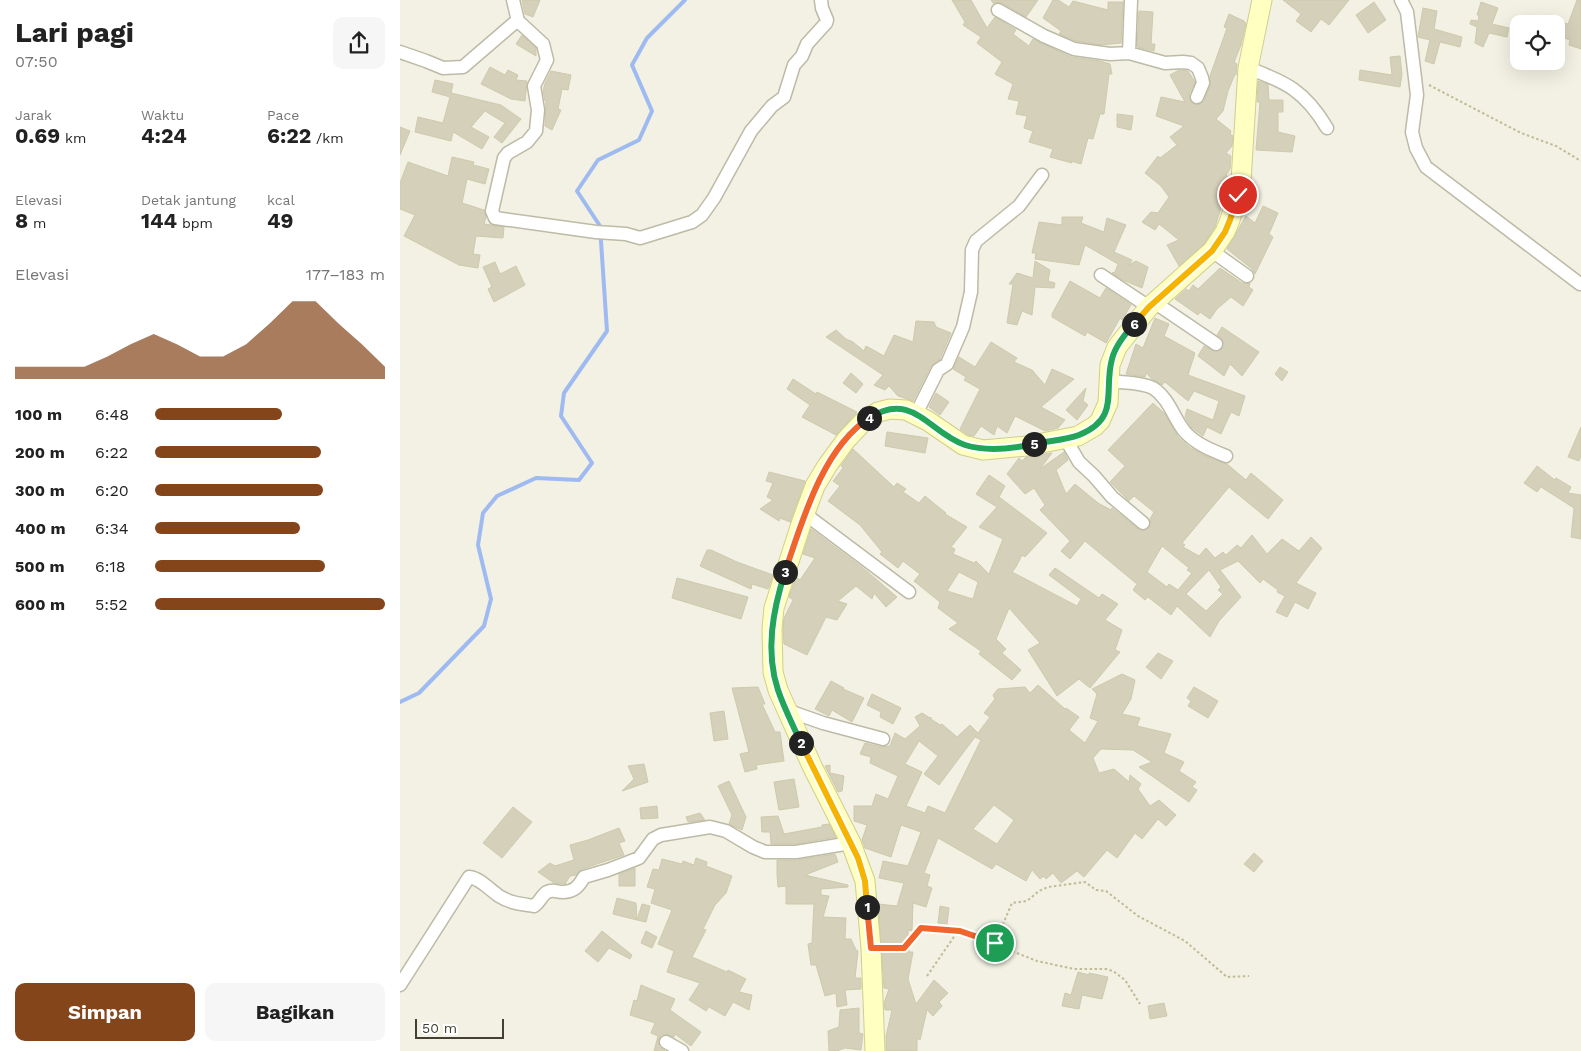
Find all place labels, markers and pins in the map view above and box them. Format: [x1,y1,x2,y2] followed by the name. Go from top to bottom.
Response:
[1217,174,1259,216] pin
[1122,312,1146,336] pin: 6
[856,406,882,430] pin: 4
[1022,432,1046,456] pin: 5
[772,560,798,584] pin: 3
[788,730,814,756] pin: 2
[854,894,880,920] pin: 1
[974,922,1016,964] pin

